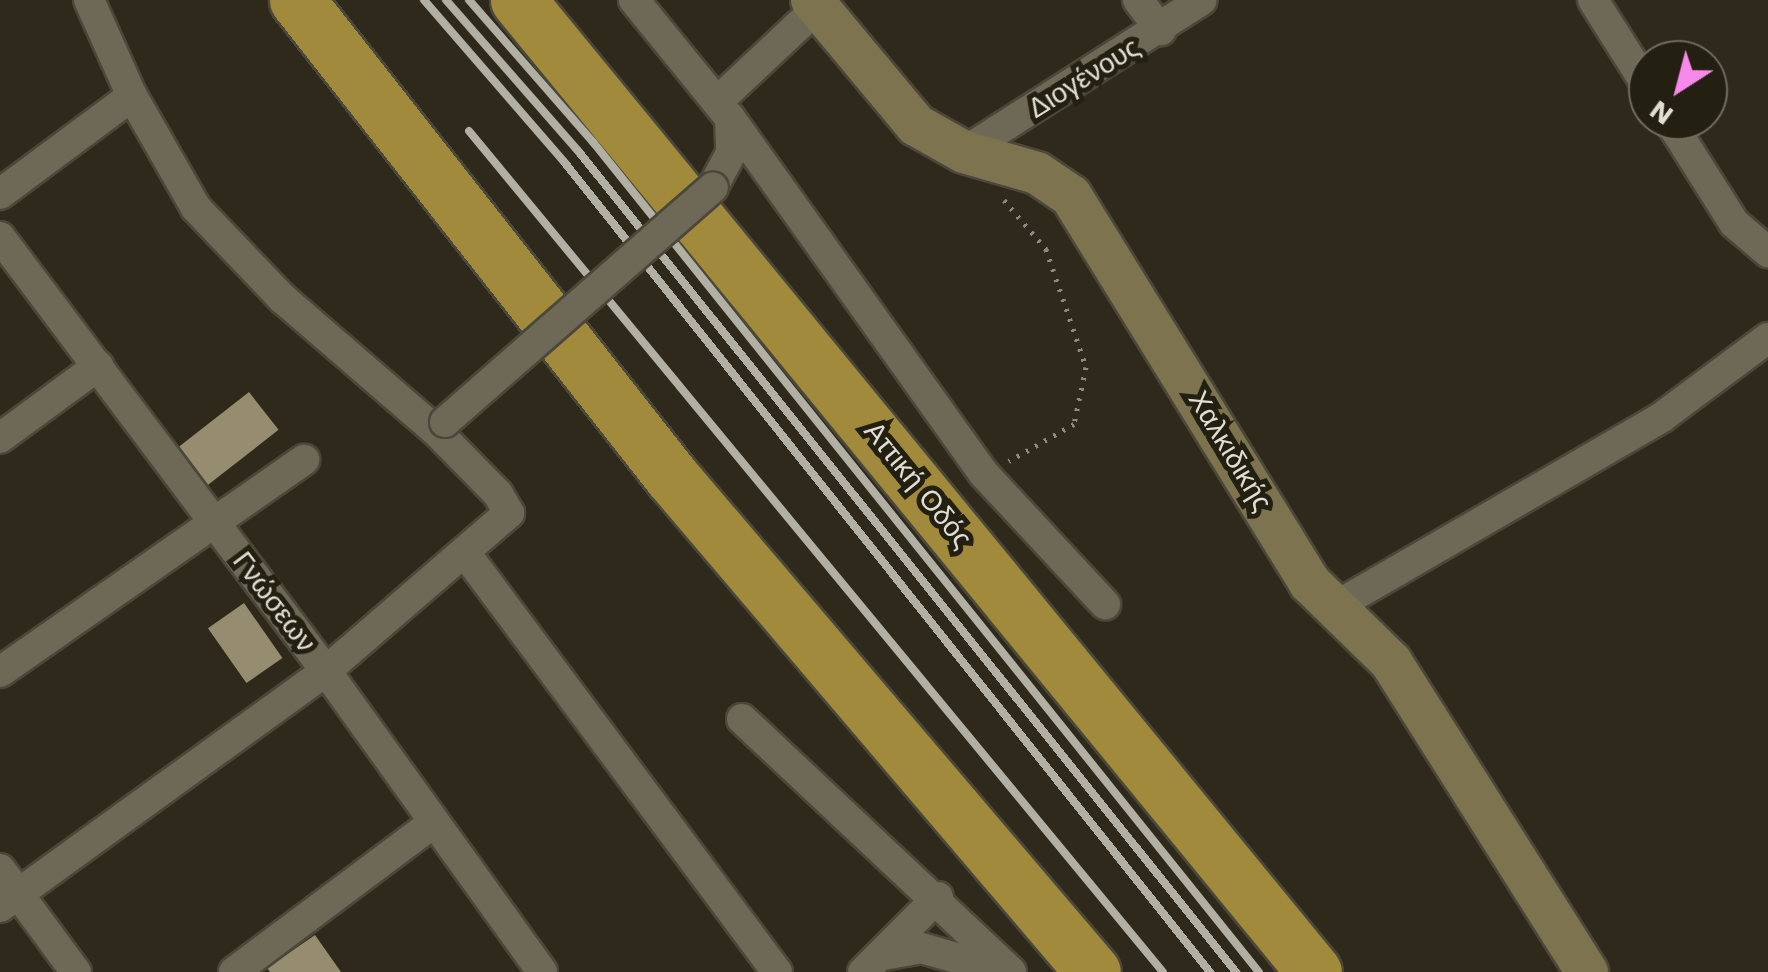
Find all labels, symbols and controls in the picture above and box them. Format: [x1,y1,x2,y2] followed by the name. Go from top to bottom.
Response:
[1022,31,1146,125] street label: Διογένους
[1628,40,1728,140] north arrow
[1643,94,1679,133] text: N
[1181,385,1279,517] street label: Χαλκιδικής
[857,415,979,555] street label: Αττική Οδός
[225,545,323,659] street label: Γνώσεων

